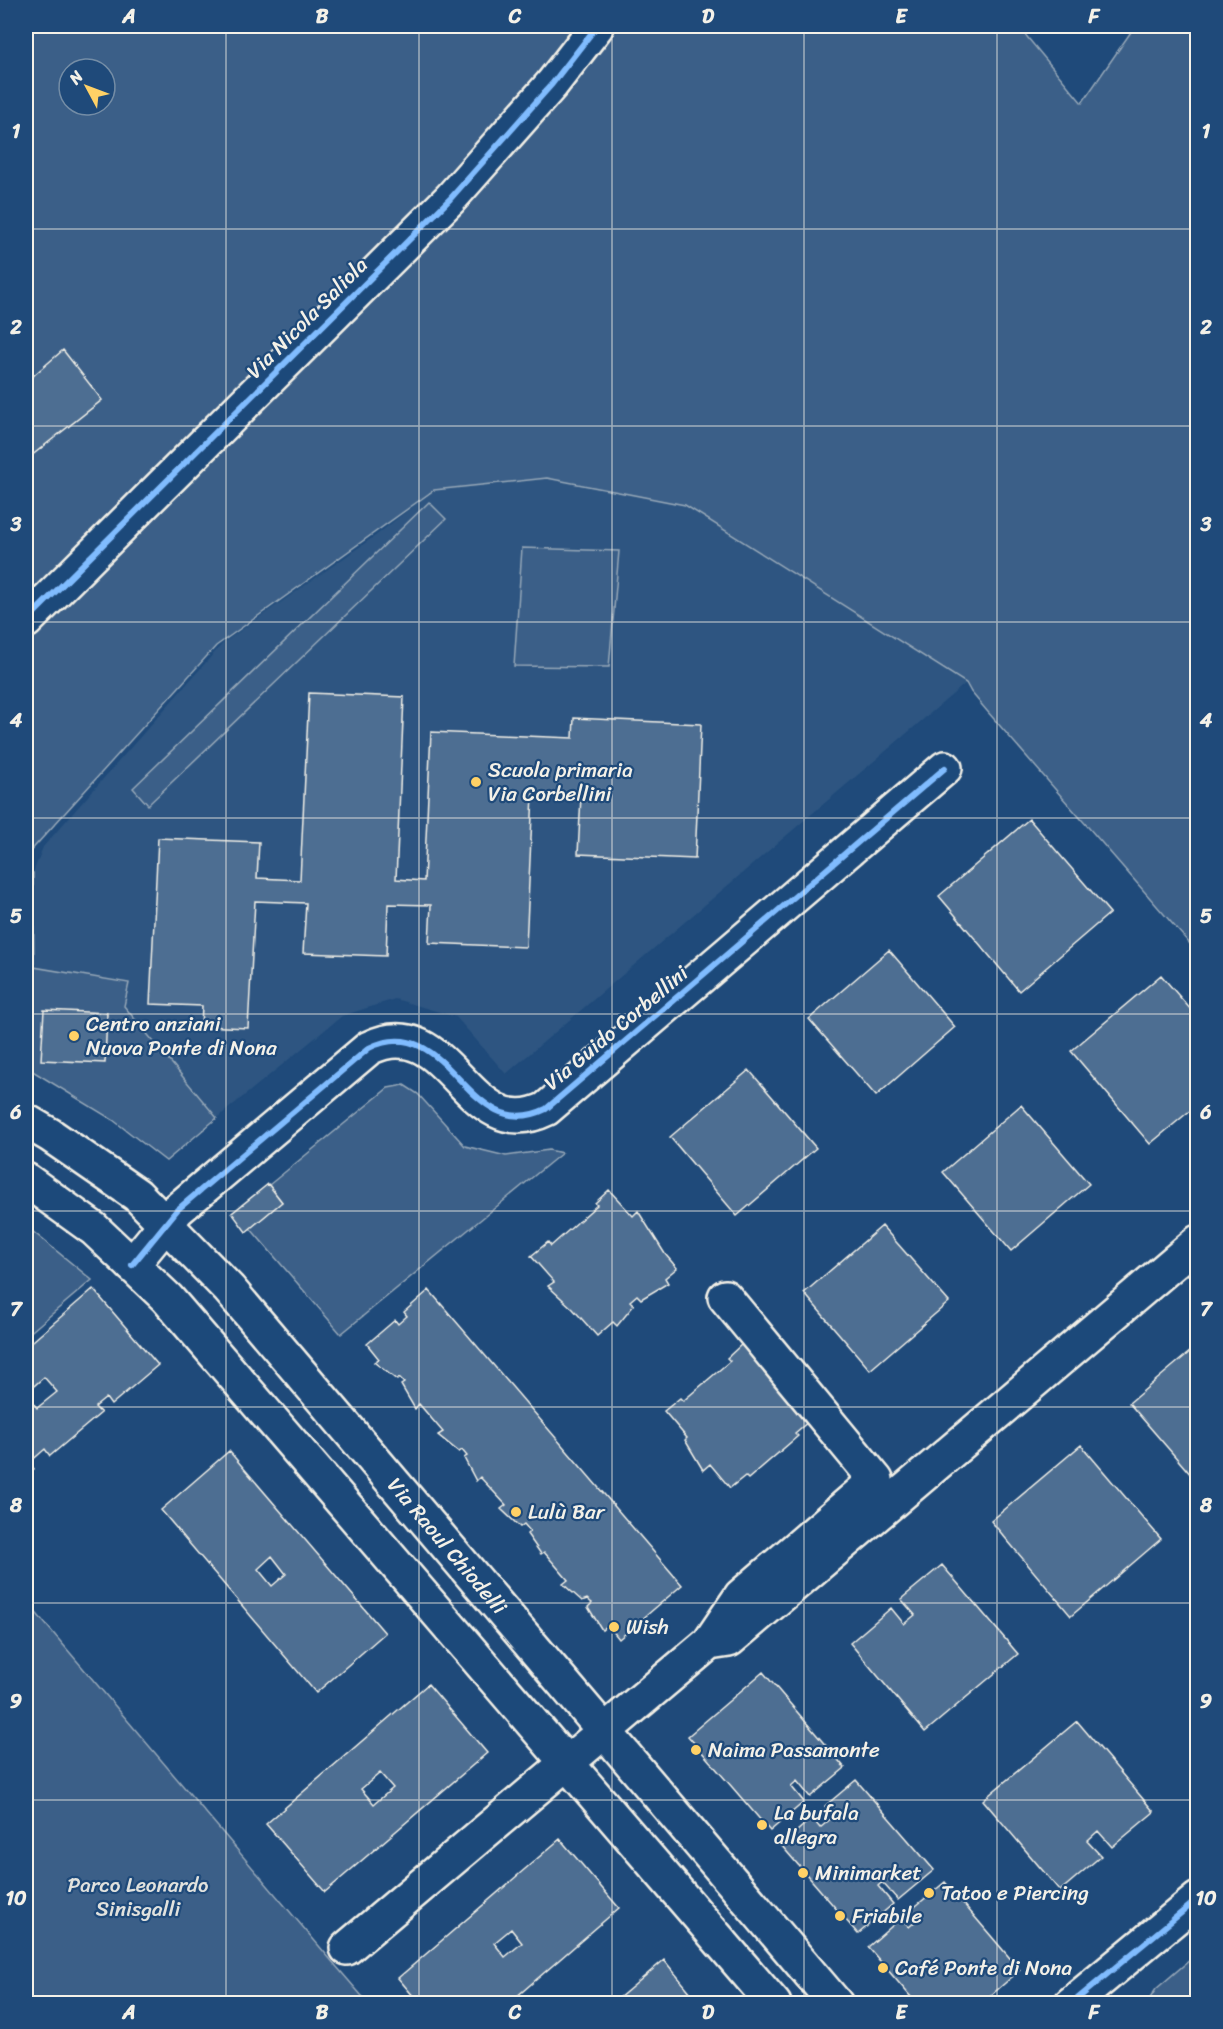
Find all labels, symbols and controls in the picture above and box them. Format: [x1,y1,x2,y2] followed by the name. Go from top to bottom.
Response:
[121,0,136,34] text: A
[316,0,329,34] text: B
[508,0,522,34] text: C
[702,0,715,34] text: D
[895,0,908,34] text: E
[1088,0,1101,34] text: F
[57,57,117,117] north arrow
[61,63,91,92] text: N
[12,114,21,149] text: 1
[1202,114,1211,149] text: 1
[237,247,378,388] street label: Via Nicola Saliola
[9,310,22,345] text: 2
[1199,310,1212,345] text: 2
[10,507,22,542] text: 3
[1200,507,1212,542] text: 3
[9,703,23,738] text: 4
[1199,703,1213,738] text: 4
[488,751,633,813] place label: Scuola primaria Via Corbellini
[469,775,483,789] marker: Scuola primaria Via Corbellini
[10,899,22,934] text: 5
[1200,899,1212,934] text: 5
[535,955,698,1100] street label: Via Guido Corbellini
[86,1005,277,1067] place label: Centro anziani Nuova Ponte di Nona
[67,1029,81,1043] marker: Centro anziani Nuova Ponte di Nona
[9,1095,22,1130] text: 6
[1199,1095,1212,1130] text: 6
[10,1292,23,1327] text: 7
[1200,1292,1213,1327] text: 7
[377,1469,518,1624] street label: Via Raoul Chiodelli
[9,1488,23,1523] text: 8
[1199,1488,1213,1523] text: 8
[528,1493,606,1531] place label: Lulù Bar
[509,1505,523,1519] marker: Lulù Bar
[626,1608,669,1646] place label: Wish
[607,1620,621,1634] marker: Wish
[10,1684,22,1719] text: 9
[1200,1684,1212,1719] text: 9
[708,1731,880,1769] place label: Naima Passamonte
[689,1743,703,1757] marker: Naima Passamonte
[774,1794,859,1856] place label: La bufala allegra
[755,1818,769,1832] marker: La bufala allegra
[815,1854,921,1892] place label: Minimarket
[67,1866,209,1928] park label: Parco Leonardo Sinisgalli
[796,1866,810,1880] marker: Minimarket
[941,1874,1089,1912] place label: Tatoo e Piercing
[5,1881,27,1916] text: 10
[1195,1881,1217,1916] text: 10
[922,1886,936,1900] marker: Tatoo e Piercing
[852,1897,922,1935] place label: Friabile
[833,1909,847,1923] marker: Friabile
[895,1949,1072,1987] place label: Café Ponte di Nona
[876,1961,890,1975] marker: Café Ponte di Nona
[121,1995,136,2029] text: A
[316,1995,329,2029] text: B
[508,1995,522,2029] text: C
[702,1995,715,2029] text: D
[895,1995,908,2029] text: E
[1088,1995,1101,2029] text: F

